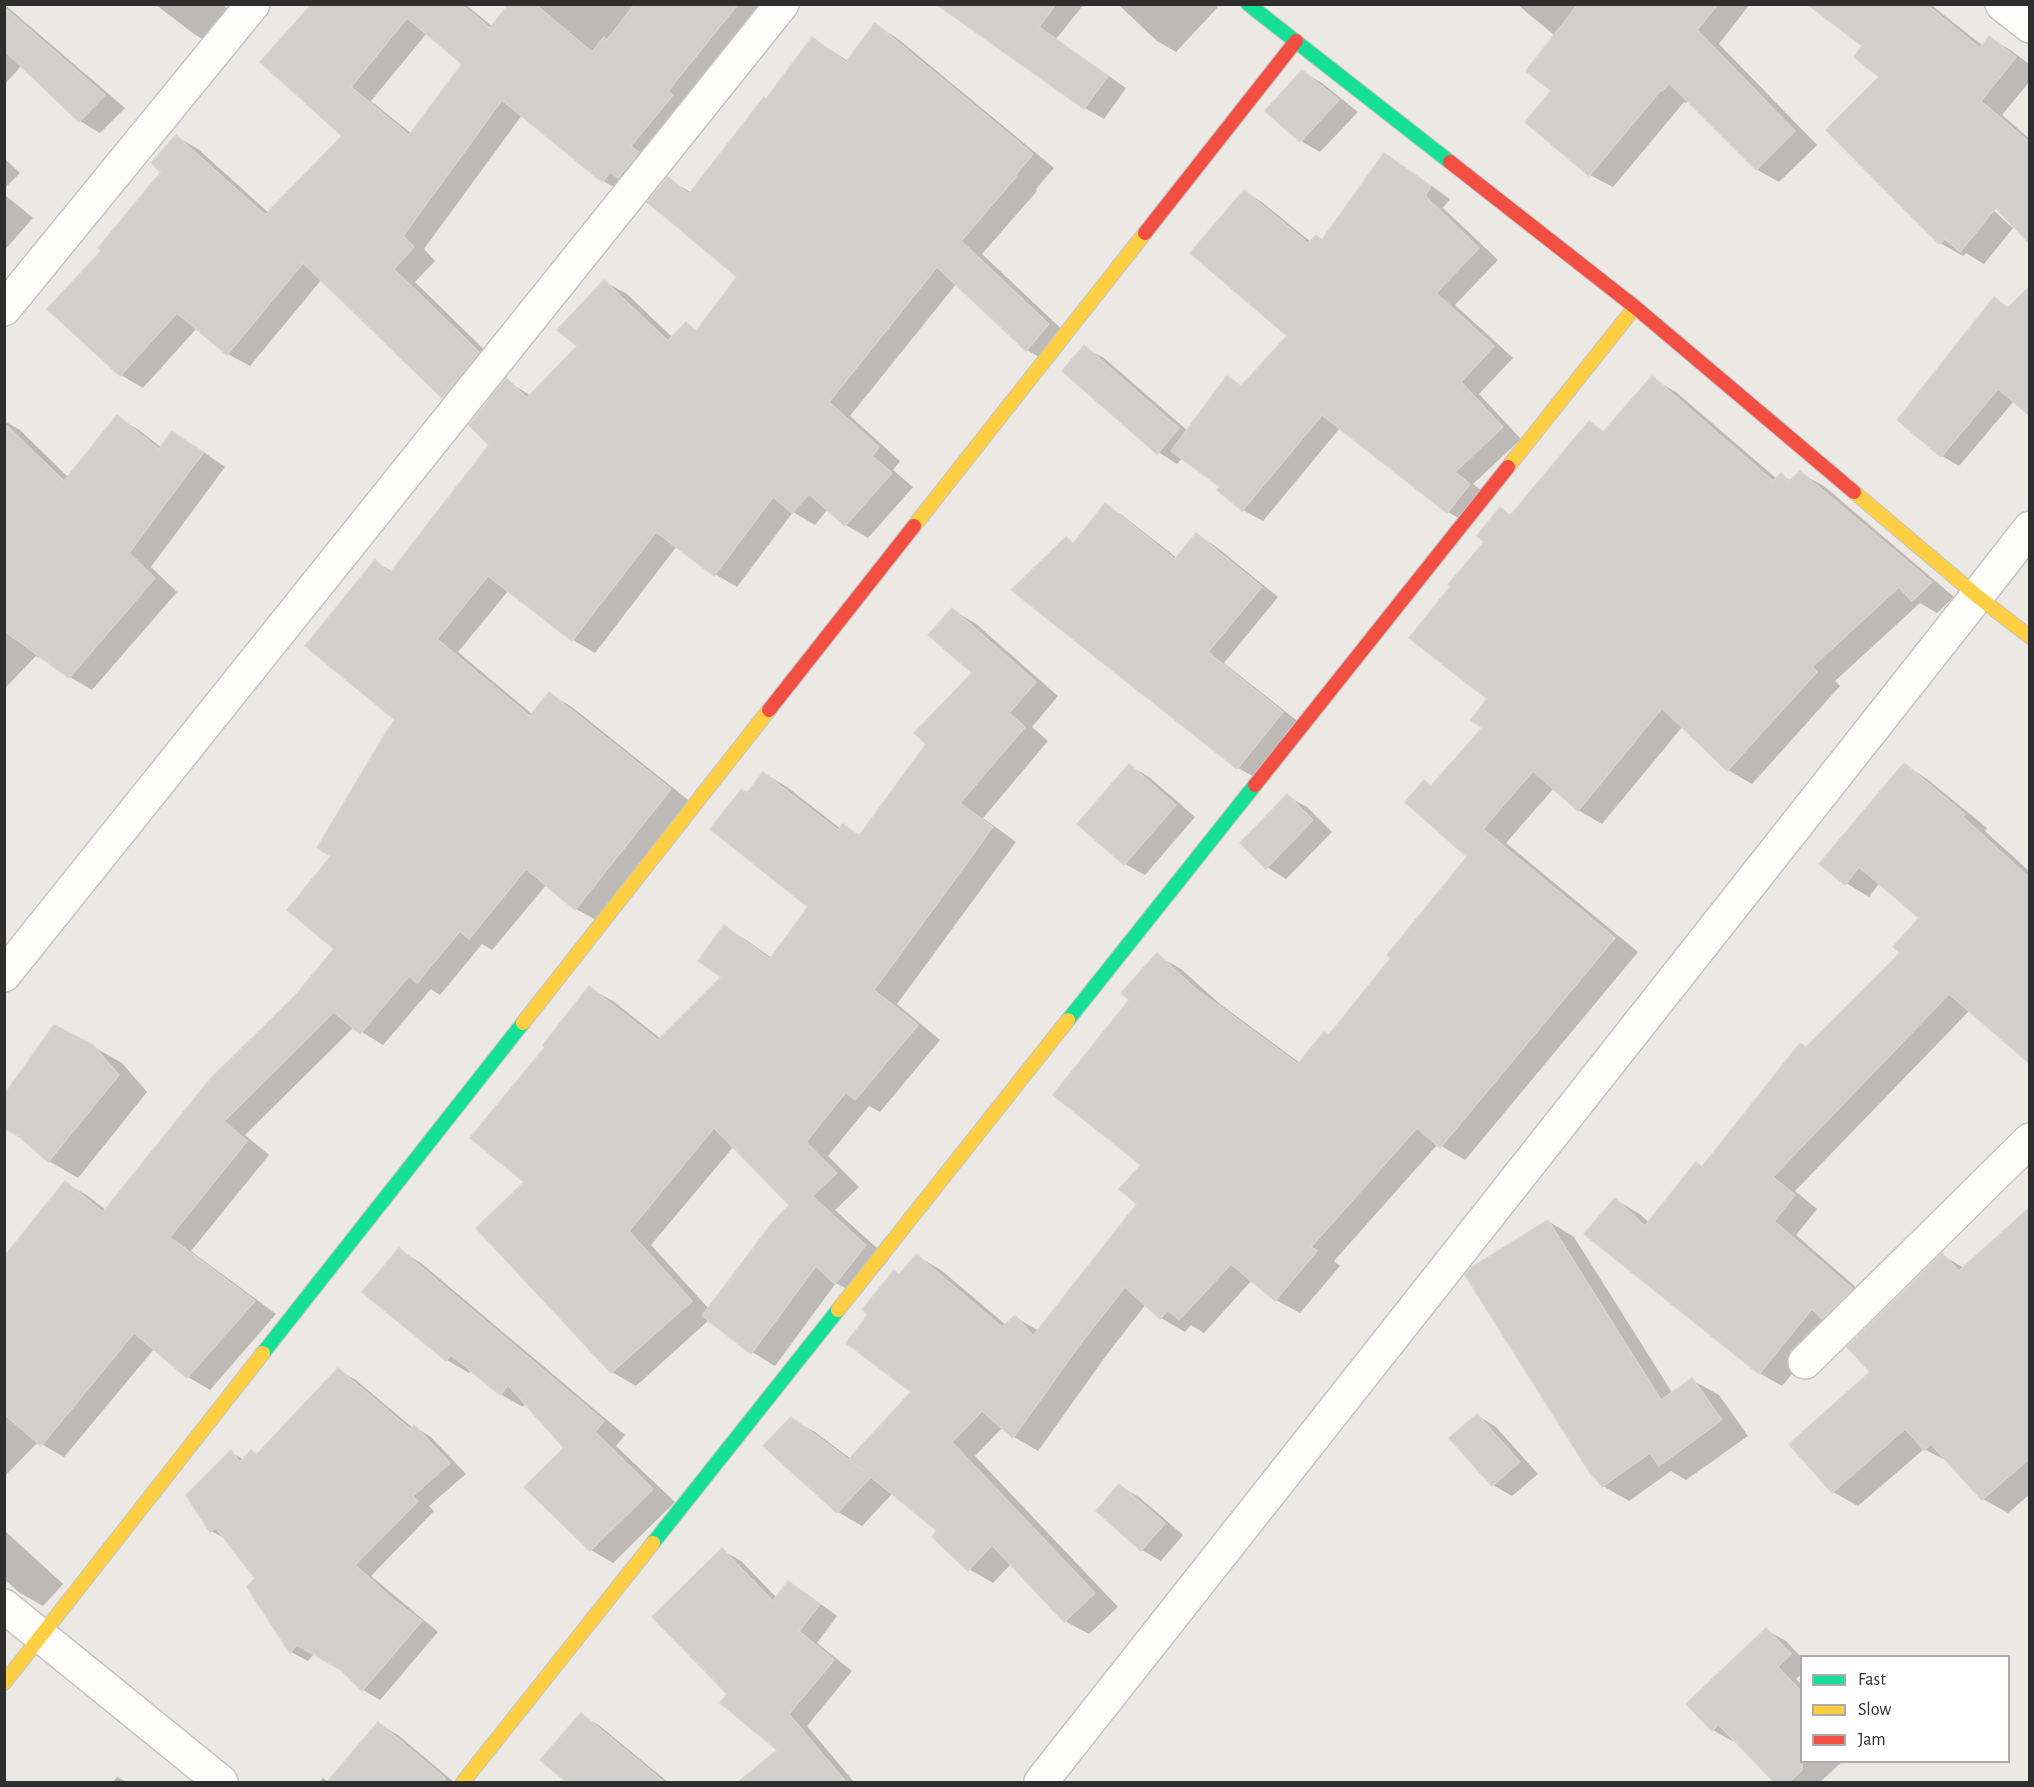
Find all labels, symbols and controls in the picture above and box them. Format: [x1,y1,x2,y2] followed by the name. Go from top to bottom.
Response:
[1800,1655,2010,1763] legend
[1858,1671,1886,1689] text: Fast
[1858,1701,1891,1719] text: Slow
[1858,1731,1886,1749] text: Jam

